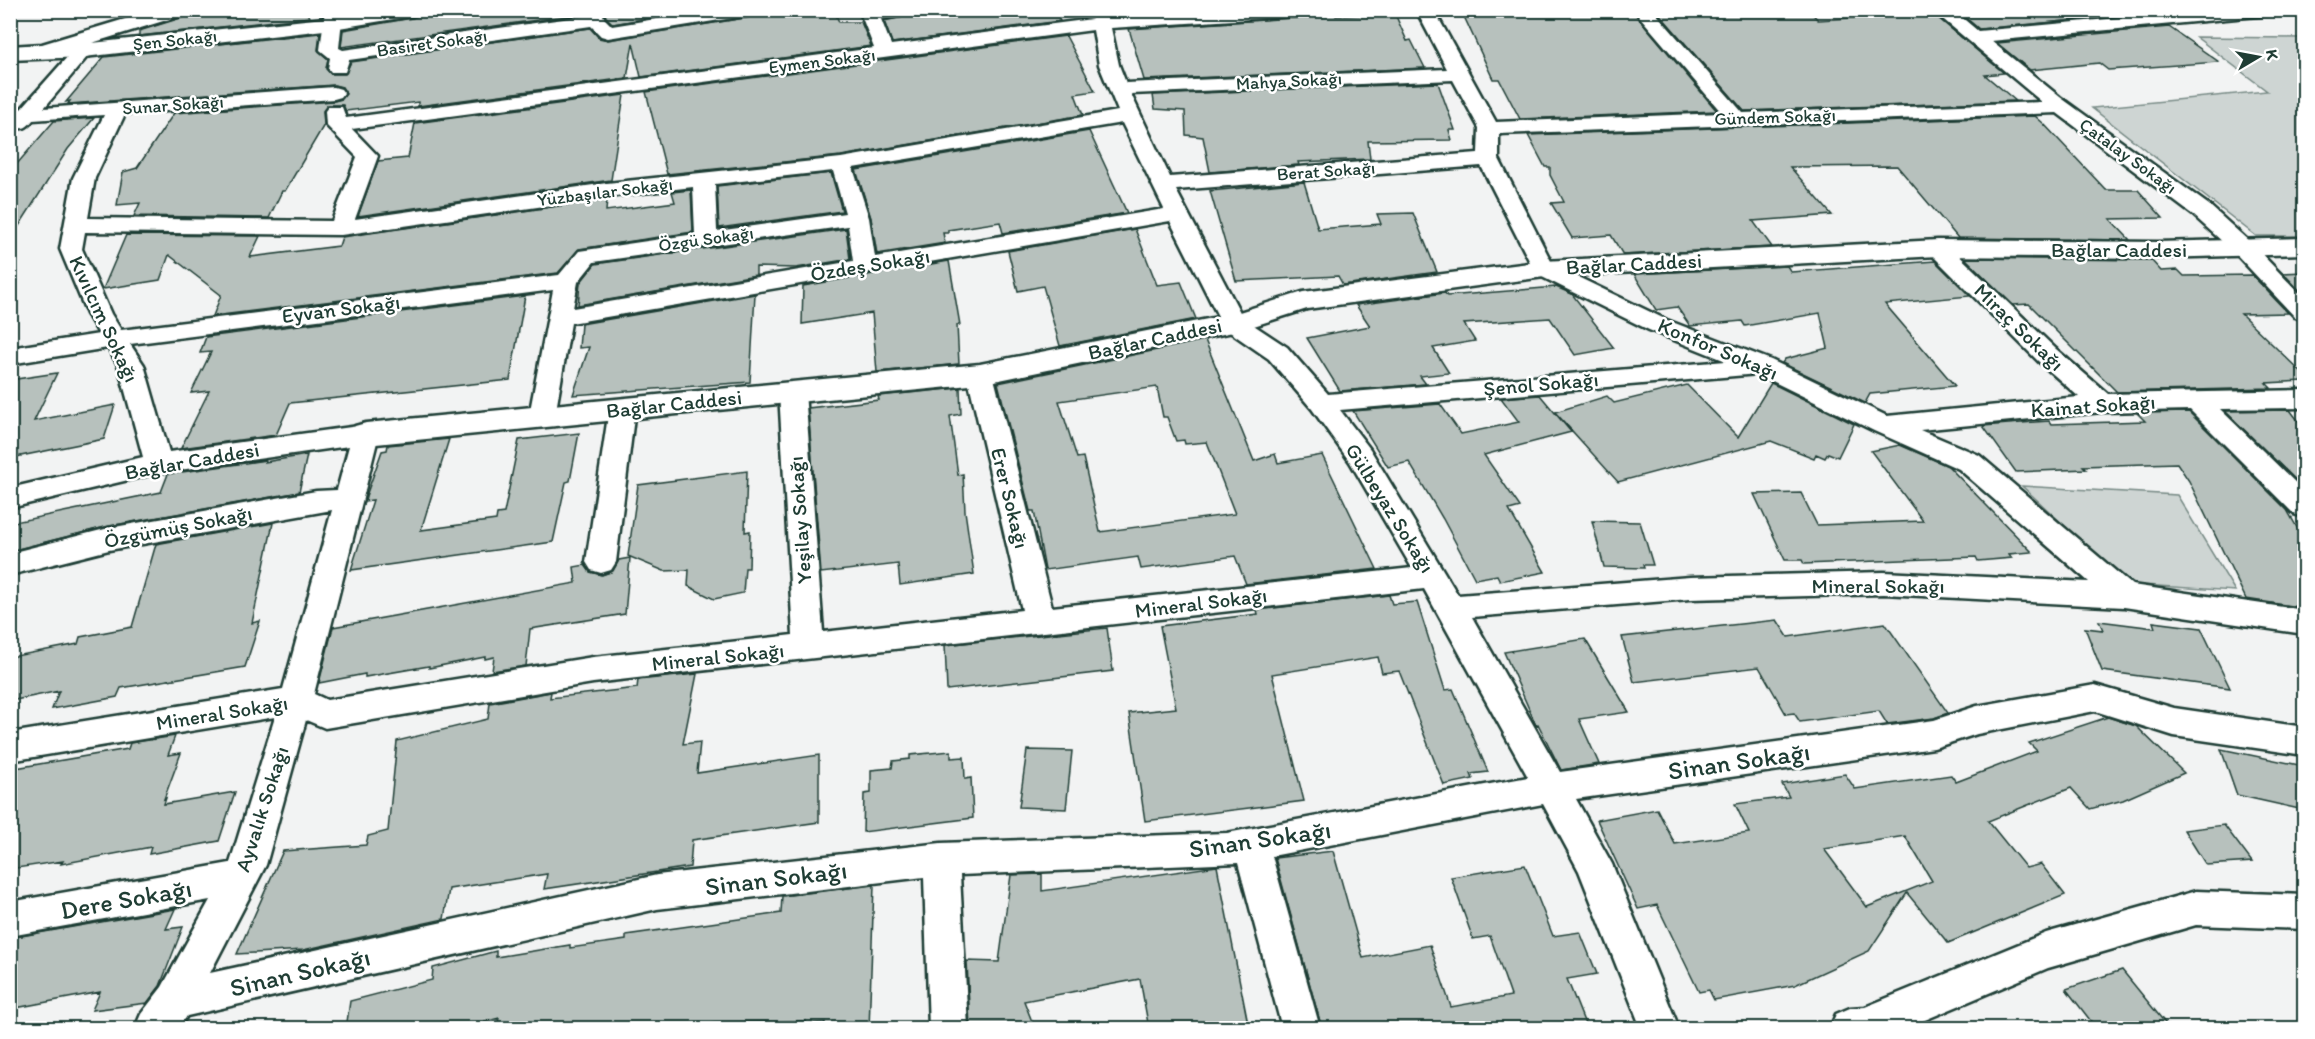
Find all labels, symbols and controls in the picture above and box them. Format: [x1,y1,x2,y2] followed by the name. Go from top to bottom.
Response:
[375,24,489,62] street label: Basiret Sokağı
[132,25,218,55] street label: Şen Sokağı
[2228,27,2288,87] north arrow
[767,44,877,78] street label: Eymen Sokağı
[2262,48,2283,62] text: K
[1235,67,1343,95] street label: Mahya Sokağı
[121,90,225,120] street label: Sunar Sokağı
[1714,104,1836,130] street label: Gündem Sokağı
[2075,113,2181,199] street label: Çatalay Sokağı
[1276,157,1376,185] street label: Berat Sokağı
[536,173,674,211] street label: Yüzbaşılar Sokağı
[657,221,755,257] street label: Özgü Sokağı
[2051,237,2187,262] street label: Bağlar Caddesi
[808,243,931,286] street label: Özdeş Sokağı
[1565,247,1703,280] street label: Bağlar Caddesi
[64,252,145,386] street label: Kıvılcım Sokağı
[1969,278,2070,376] street label: Miraç Sokağı
[280,289,402,328] street label: Eyvan Sokağı
[1086,312,1224,365] street label: Bağlar Caddesi
[1654,312,1782,385] street label: Konfor Sokağı
[1482,366,1600,401] street label: Şenol Sokağı
[605,384,743,423] street label: Bağlar Caddesi
[2030,389,2156,422] street label: Kainat Sokağı
[123,436,261,485] street label: Bağlar Caddesi
[1341,438,1440,577] street label: Gülbeyaz Sokağı
[986,445,1035,551] street label: Erer Sokağı
[783,455,816,585] street label: Yeşilay Sokağı
[102,500,254,553] street label: Özgümüş Sokağı
[1811,573,1945,598] street label: Mineral Sokağı
[1133,582,1269,623] street label: Mineral Sokağı
[650,637,785,676] street label: Mineral Sokağı
[154,690,290,735] street label: Mineral Sokağı
[1666,735,1812,787] street label: Sinan Sokağı
[230,743,294,875] street label: Ayvalık Sokağı
[1187,813,1333,865] street label: Sinan Sokağı
[703,853,849,903] street label: Sinan Sokağı
[58,872,194,926] street label: Dere Sokağı
[227,940,373,1004] street label: Sinan Sokağı

